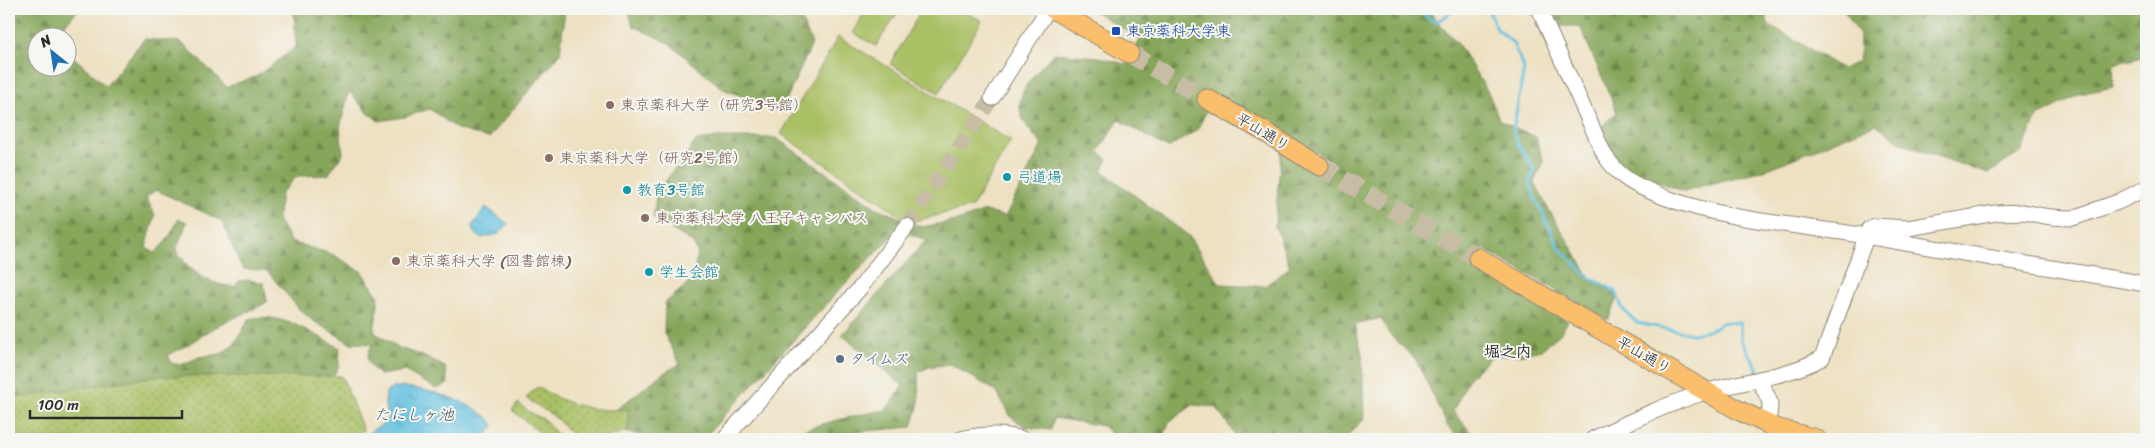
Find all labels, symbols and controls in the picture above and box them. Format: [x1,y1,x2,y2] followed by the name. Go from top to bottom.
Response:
[1126,18,1231,44] place label: 東京薬科大学東
[1110,25,1122,37] marker: 東京薬科大学東
[28,28,78,78] north arrow
[34,28,56,55] text: N
[620,92,808,118] place label: 東京薬科大学（研究3号館）
[604,99,616,111] marker: 東京薬科大学（研究3号館）
[1231,105,1295,159] street label: 平山通り
[559,145,748,171] place label: 東京薬科大学（研究2号館）
[543,152,555,164] marker: 東京薬科大学（研究2号館）
[1017,164,1062,190] place label: 弓道場
[1001,171,1013,183] marker: 弓道場
[637,177,705,203] place label: 教育3号館
[621,184,633,196] marker: 教育3号館
[655,205,868,231] place label: 東京薬科大学 八王子キャンパス
[639,212,651,224] marker: 東京薬科大学 八王子キャンパス
[406,248,571,274] place label: 東京薬科大学 (図書館棟)
[390,255,402,267] marker: 東京薬科大学 (図書館棟)
[659,259,719,285] place label: 学生会館
[643,266,655,278] marker: 学生会館
[1612,329,1676,381] street label: 平山通り
[1484,337,1532,366] district label: 堀之内
[850,346,909,372] place label: タイムズ
[834,353,846,365] marker: タイムズ
[30,388,182,420] scale bar
[38,392,79,418] text: 100 m
[374,400,455,429] water label: たにしヶ池

